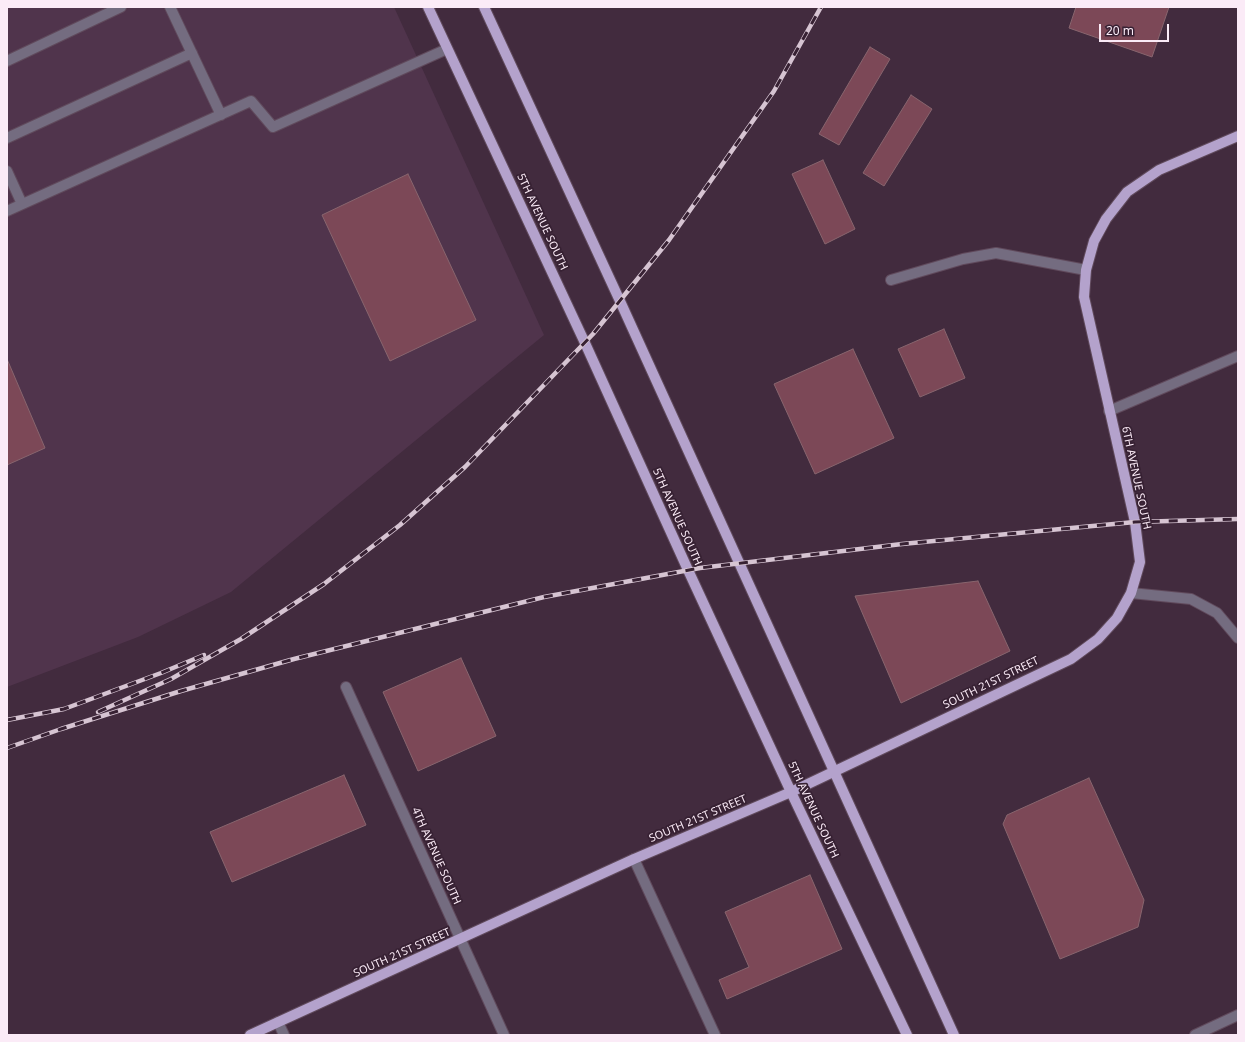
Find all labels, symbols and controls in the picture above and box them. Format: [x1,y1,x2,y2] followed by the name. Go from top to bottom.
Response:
[1101,16,1171,42] scale bar
[1106,22,1134,39] text: 20 m
[514,172,570,272] street label: 5TH AVENUE SOUTH
[1119,425,1153,531] street label: 6TH AVENUE SOUTH
[650,466,704,568] street label: 5TH AVENUE SOUTH
[941,654,1041,712] street label: SOUTH 21ST STREET
[785,760,841,860] street label: 5TH AVENUE SOUTH
[647,792,749,846] street label: SOUTH 21ST STREET
[409,805,463,907] street label: 4TH AVENUE SOUTH
[351,926,453,980] street label: SOUTH 21ST STREET

